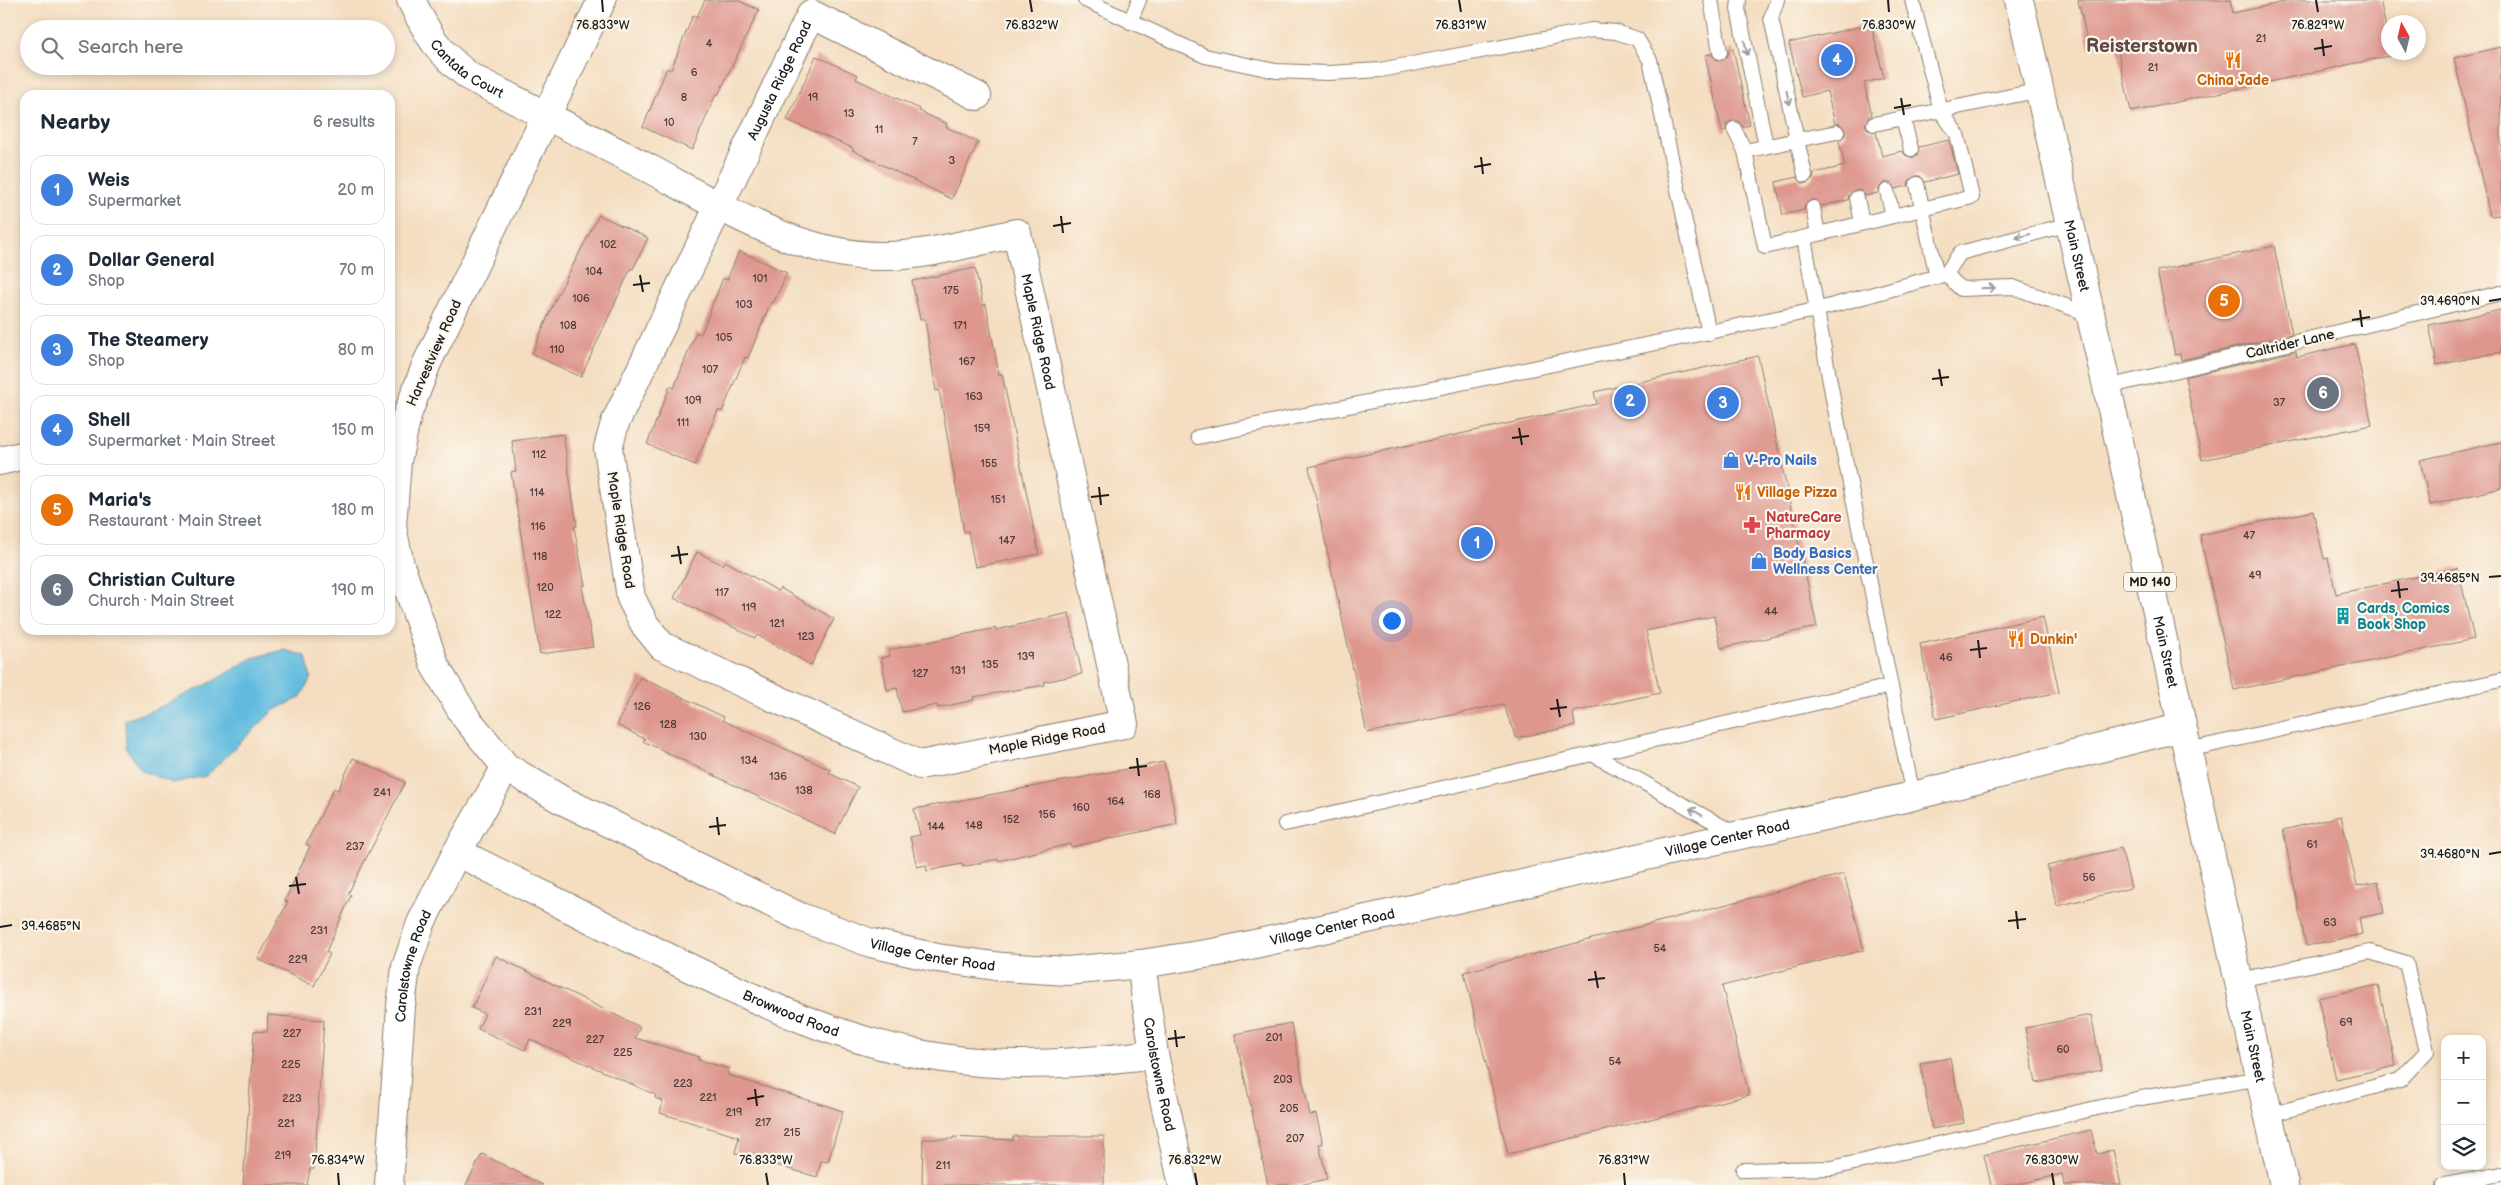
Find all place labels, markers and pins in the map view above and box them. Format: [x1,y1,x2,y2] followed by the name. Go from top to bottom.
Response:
[1821,41,1853,79] pin: 4
[2223,50,2243,70] restaurant icon: China Jade
[2197,72,2269,89] place label: China Jade
[2208,282,2240,320] pin: 5
[2307,374,2339,412] pin: 6
[1614,382,1646,420] pin: 2
[1707,384,1739,422] pin: 3
[1721,450,1741,470] shop icon: V-Pro Nails
[1745,452,1817,469] place label: V-Pro Nails
[1733,482,1753,502] restaurant icon: Village Pizza
[1757,484,1837,501] place label: Village Pizza
[1766,509,1842,542] place label: NatureCare Pharmacy
[1742,515,1762,535] pharmacy icon: NatureCare Pharmacy
[1461,524,1493,562] pin: 1
[1773,545,1878,578] place label: Body Basics Wellness Center
[1749,551,1769,571] shop icon: Body Basics Wellness Center
[2357,600,2450,633] place label: Cards, Comics Book Shop
[2333,606,2353,626] building icon: Cards, Comics Book Shop
[2006,629,2026,649] restaurant icon: Dunkin'
[2030,631,2077,648] place label: Dunkin'

